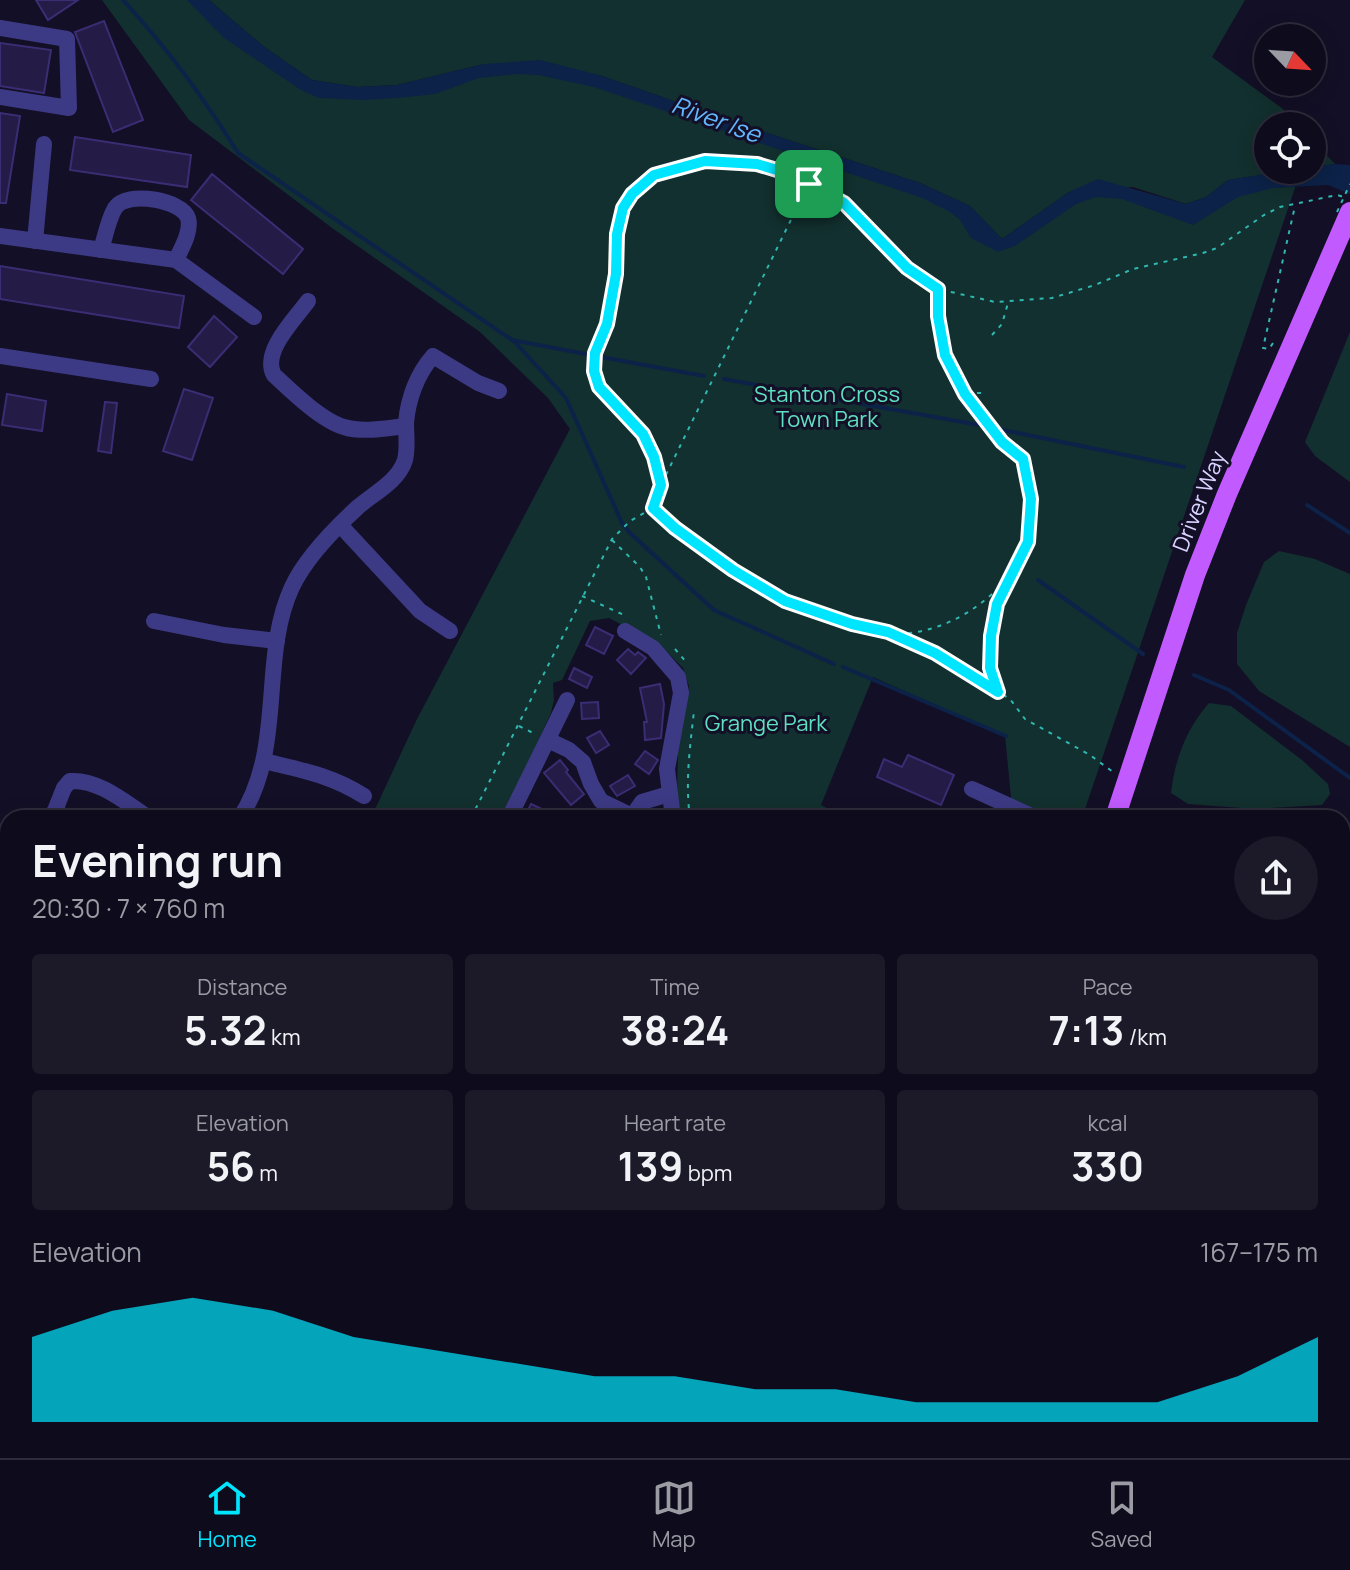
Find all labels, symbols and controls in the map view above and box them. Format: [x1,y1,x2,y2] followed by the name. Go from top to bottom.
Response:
[1254,24,1326,96] north arrow
[1254,24,1326,184] map controls
[668,87,767,151] water label: River Ise
[1254,112,1326,184] button: locate
[775,150,843,218] pin
[787,162,831,206] icon: arrive
[754,379,900,434] park label: Stanton Cross Town Park
[1165,446,1233,556] street label: Driver Way
[705,708,828,738] park label: Grange Park
[32,830,283,890] text: Evening run
[1234,836,1318,920] button: share
[32,890,225,926] text: 20:30 · 7 × 760 m
[197,972,287,1002] text: Distance
[650,972,700,1002] text: Time
[1083,972,1133,1002] text: Pace
[184,1002,267,1057] text: 5.32
[621,1002,729,1057] text: 38:24
[1048,1002,1124,1057] text: 7:13
[267,1022,301,1052] text: km
[1124,1022,1167,1052] text: /km
[196,1108,289,1138] text: Elevation
[624,1108,726,1138] text: Heart rate
[1088,1108,1128,1138] text: kcal
[207,1138,255,1193] text: 56
[618,1138,683,1193] text: 139
[1071,1138,1144,1193] text: 330
[255,1158,278,1188] text: m
[683,1158,732,1188] text: bpm
[32,1234,142,1270] text: Elevation
[1200,1234,1318,1270] text: 167–175 m
[197,1476,257,1554] tab: Home
[652,1476,696,1554] tab: Map
[1091,1476,1153,1554] tab: Saved

